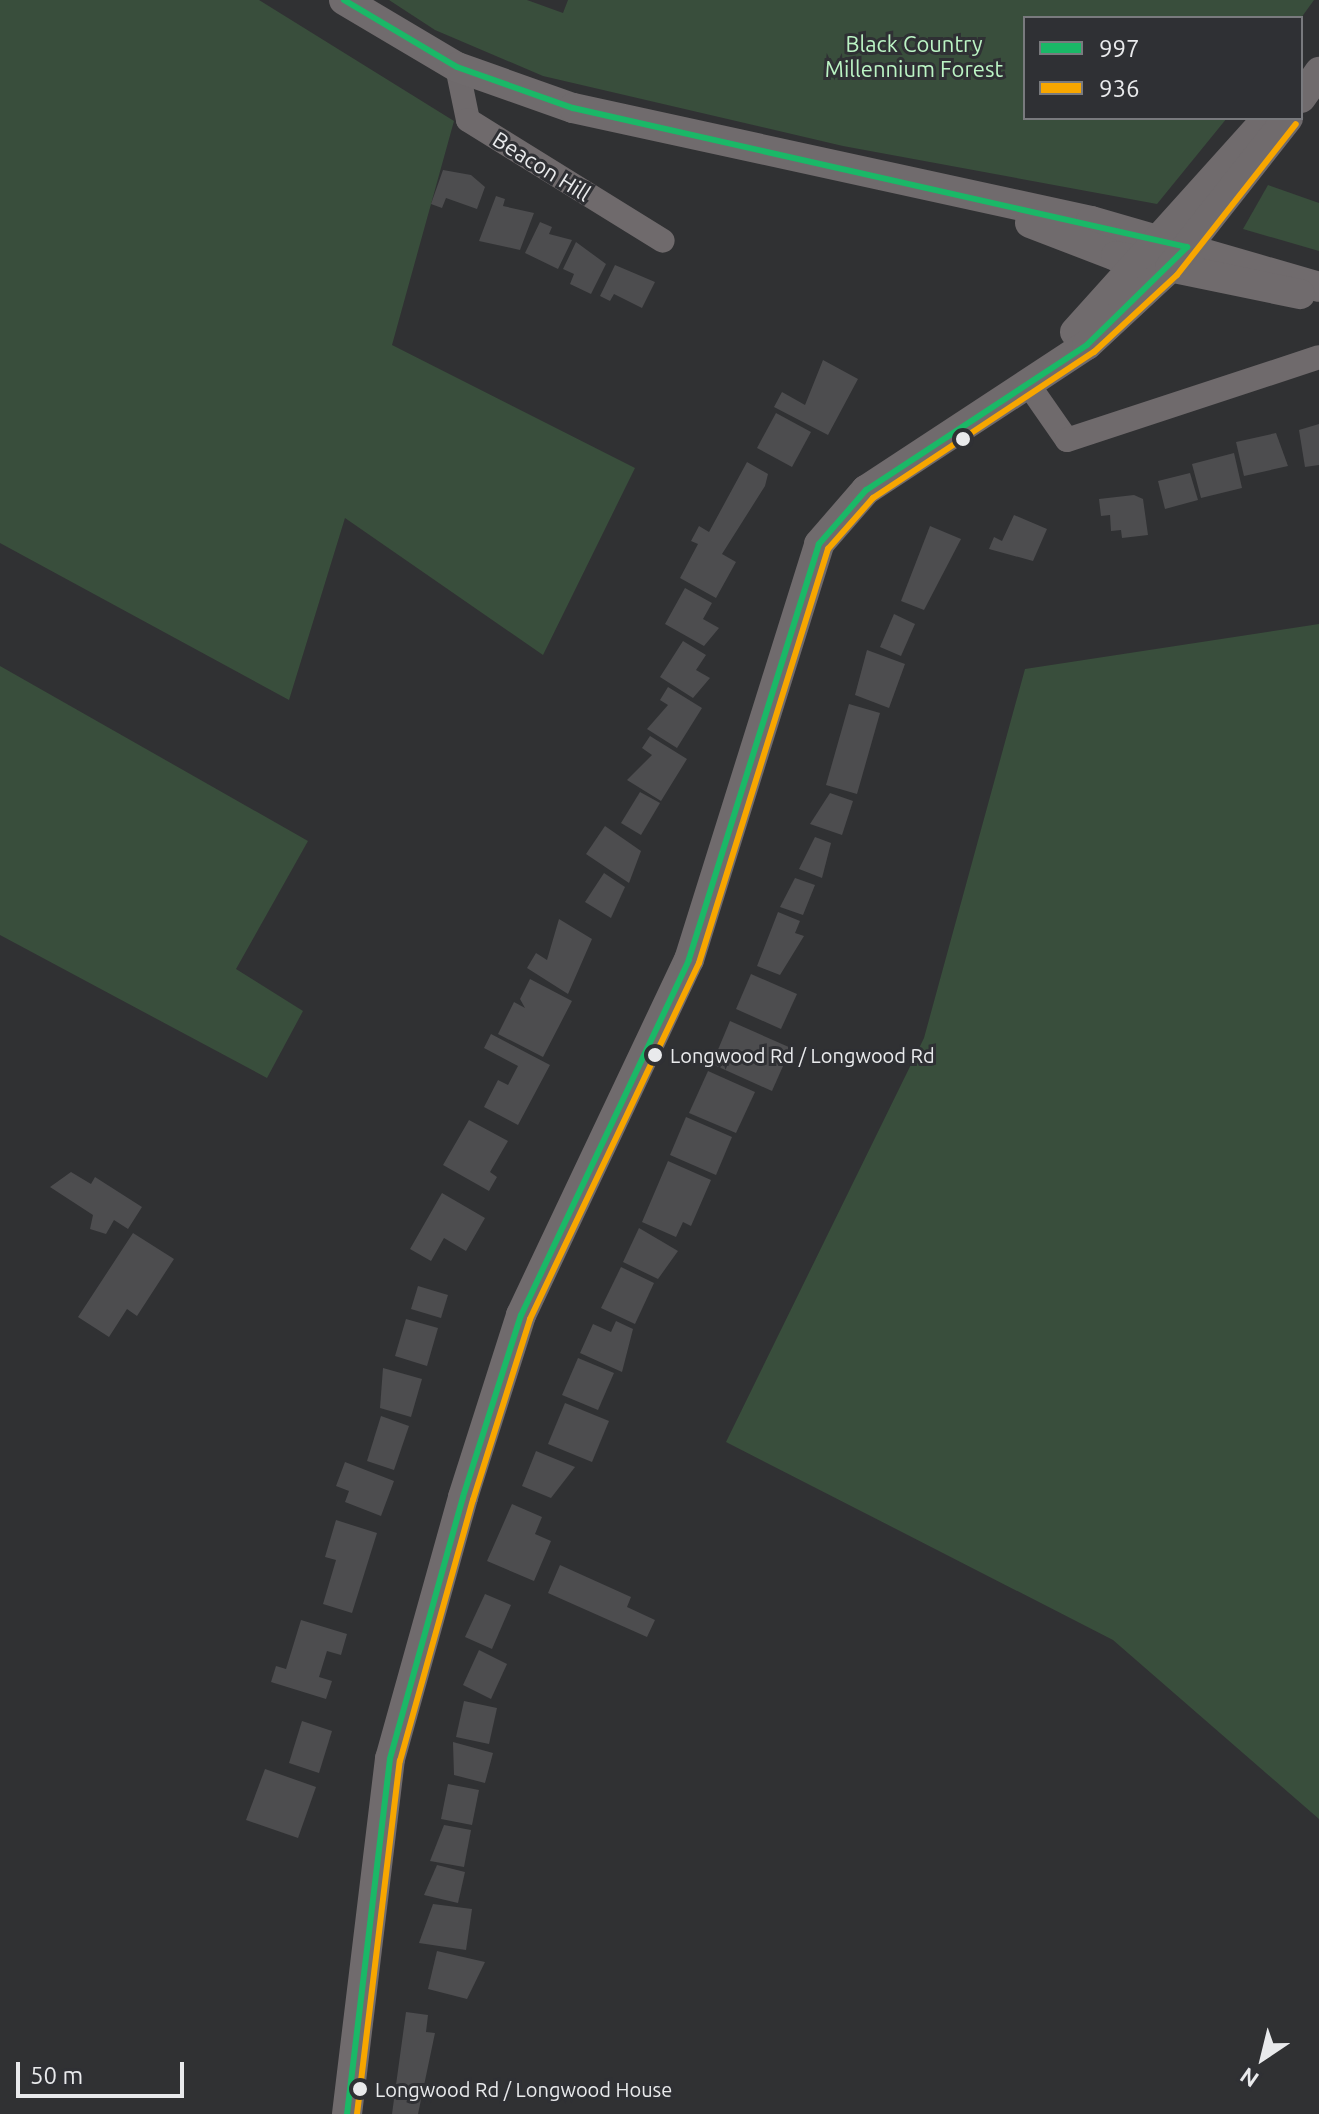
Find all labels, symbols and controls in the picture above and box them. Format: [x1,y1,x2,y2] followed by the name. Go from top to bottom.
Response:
[1023,16,1303,120] legend
[825,30,1003,82] park label: Black Country Millennium Forest
[1099,35,1140,62] text: 997
[1099,75,1140,102] text: 936
[488,126,596,206] street label: Beacon Hill
[955,431,971,447] unlabelled marker
[670,1043,935,1067] place label: Longwood Rd / Longwood Rd
[647,1047,663,1063] marker: Longwood Rd / Longwood Rd
[1223,2018,1303,2098] north arrow
[20,2046,188,2096] scale bar
[30,2062,83,2089] text: 50 m
[1235,2063,1263,2093] text: N
[375,2077,672,2101] place label: Longwood Rd / Longwood House
[352,2081,368,2097] marker: Longwood Rd / Longwood House

